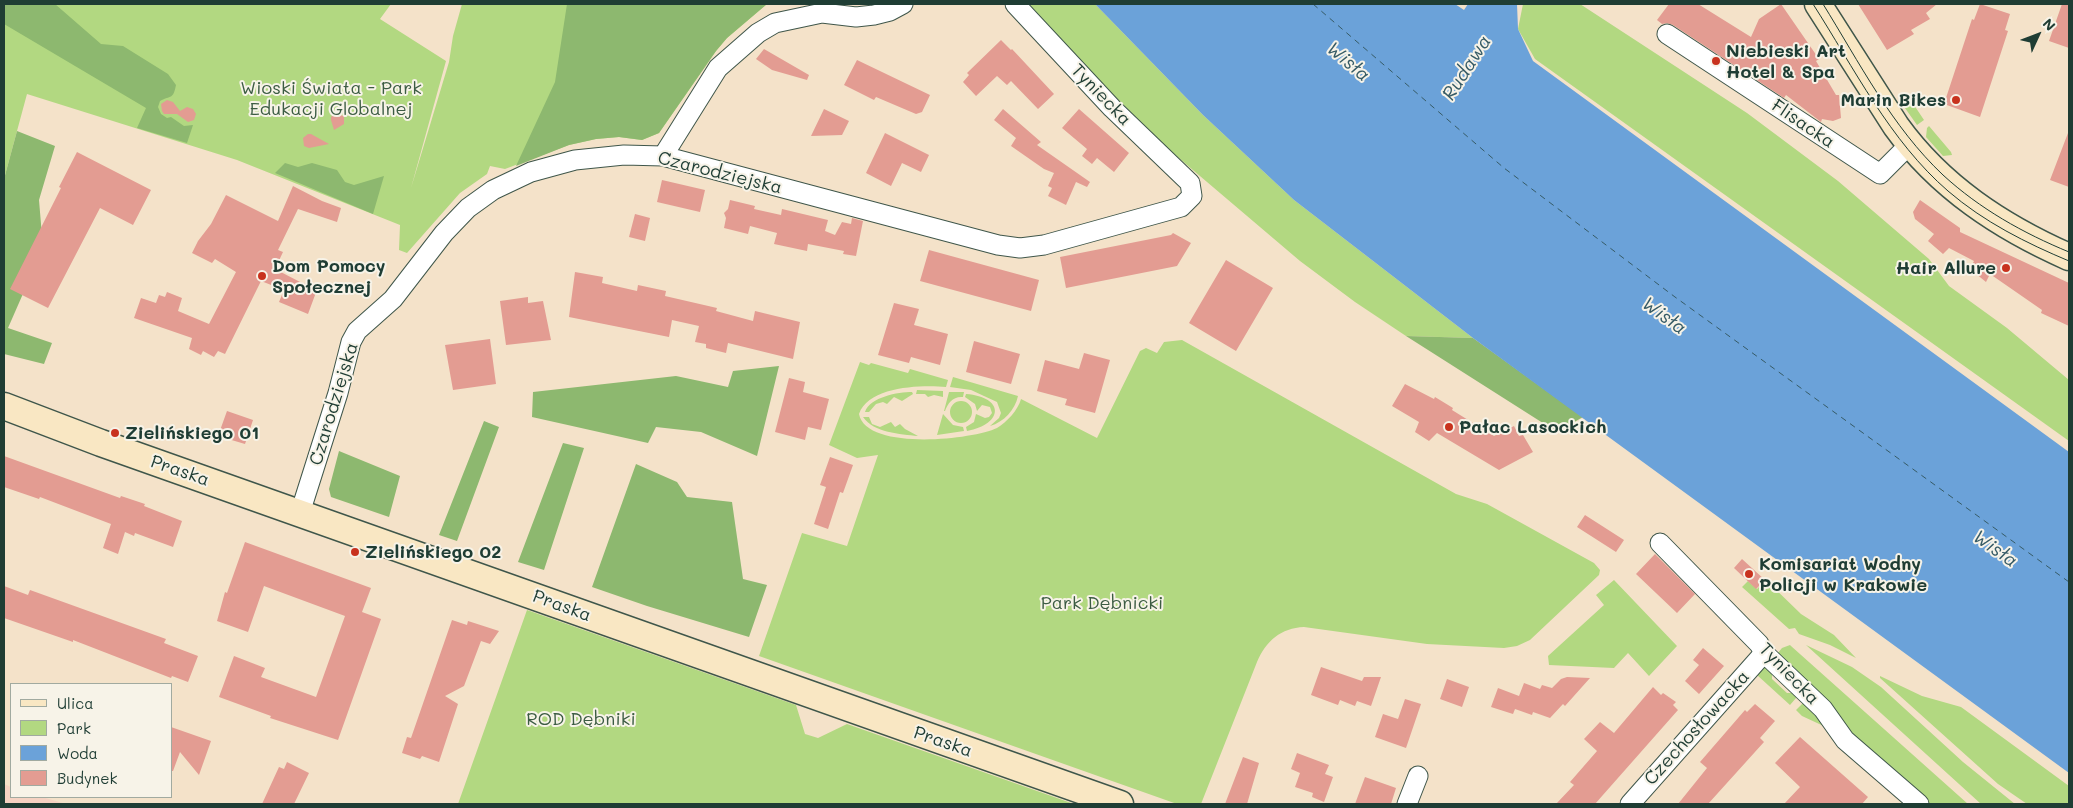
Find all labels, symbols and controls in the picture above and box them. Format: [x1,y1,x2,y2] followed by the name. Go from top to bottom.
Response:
[2013,10,2063,60] north arrow
[2039,14,2060,35] text: N
[1438,31,1496,105] water label: Rudawa
[1322,37,1374,87] water label: Wisła
[1726,40,1846,82] place label: Niebieski Art Hotel & Spa
[1710,55,1722,67] marker: Niebieski Art Hotel & Spa
[1066,60,1136,130] street label: Tyniecka
[240,77,422,120] park label: Wioski Świata - Park Edukacji Globalnej
[1840,89,1946,111] place label: Marin Bikes
[1950,94,1962,106] marker: Marin Bikes
[1767,95,1839,153] street label: Flisacka
[656,147,784,199] street label: Czarodziejska
[272,255,386,298] place label: Dom Pomocy Społecznej
[1896,257,1996,279] place label: Hair Allure
[2000,262,2012,274] marker: Hair Allure
[256,270,268,282] marker: Dom Pomocy Społecznej
[1637,292,1691,340] water label: Wisła
[305,340,363,468] street label: Czarodziejska
[1459,416,1606,438] place label: Pałac Lasockich
[1443,421,1455,433] marker: Pałac Lasockich
[125,422,259,444] place label: Zielińskiego 01
[109,427,121,439] marker: Zielińskiego 01
[148,451,212,491] street label: Praska
[1968,525,2022,573] water label: Wisła
[365,541,501,563] place label: Zielińskiego 02
[349,546,361,558] marker: Zielińskiego 02
[1759,553,1927,596] place label: Komisariat Wodny Policji w Krakowie
[1743,568,1755,580] marker: Komisariat Wodny Policji w Krakowie
[530,585,594,627] street label: Praska
[1041,592,1163,614] park label: Park Dębnicki
[1754,639,1824,709] street label: Tyniecka
[1640,666,1754,790] street label: Czechosłowacka
[10,683,172,798] legend
[57,693,94,713] text: Ulica
[526,708,636,730] park label: ROD Dębniki
[57,718,91,738] text: Park
[911,722,975,762] street label: Praska
[57,743,98,763] text: Woda
[57,768,117,788] text: Budynek

